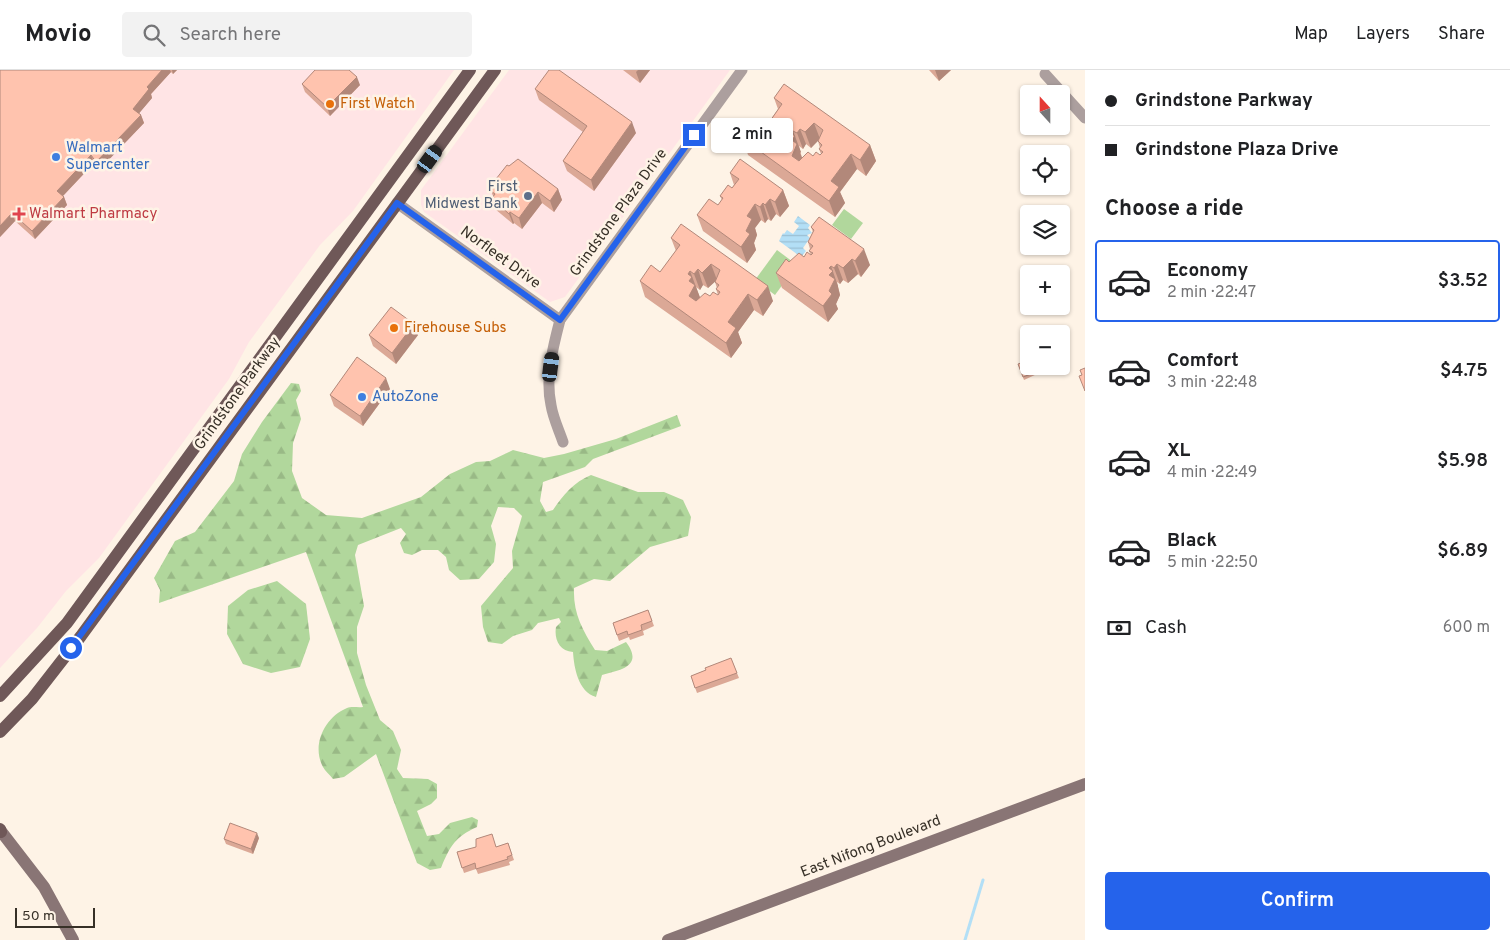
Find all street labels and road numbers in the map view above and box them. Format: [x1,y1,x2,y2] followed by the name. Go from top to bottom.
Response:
[566,145,672,281] street label: Grindstone Plaza Drive
[456,222,544,294] street label: Norfleet Drive
[191,334,285,454] street label: Grindstone Parkway
[798,811,944,883] street label: East Nifong Boulevard

